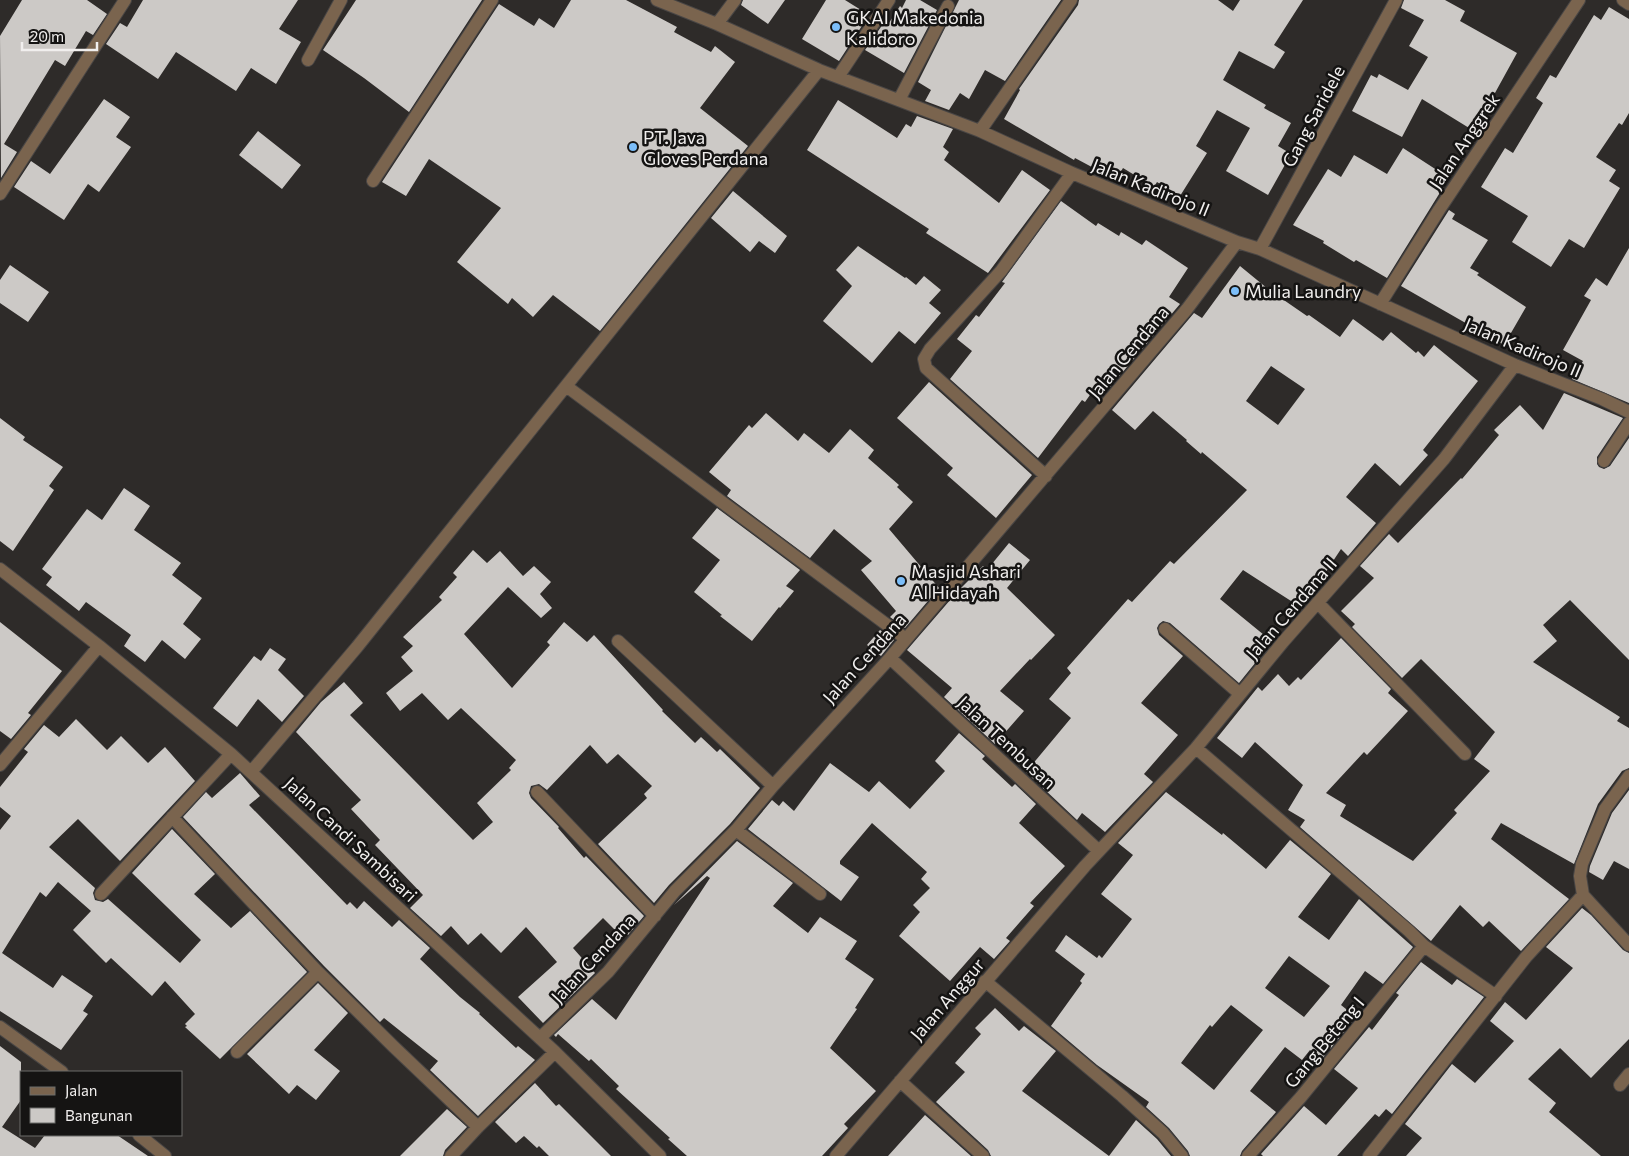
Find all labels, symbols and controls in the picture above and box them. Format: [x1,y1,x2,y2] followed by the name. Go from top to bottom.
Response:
[846,6,983,49] place label: GKAI Makedonia Kalidoro
[22,20,98,52] scale bar
[830,21,842,33] marker: GKAI Makedonia Kalidoro
[30,27,64,45] text: 20 m
[1277,61,1349,171] street label: Gang Saridele
[1424,89,1504,193] street label: Jalan Anggrek
[643,126,768,169] place label: PT. Java Gloves Perdana
[627,141,639,153] marker: PT. Java Gloves Perdana
[1089,153,1213,221] street label: Jalan Kadirojo II
[1245,280,1361,302] place label: Mulia Laundry
[1229,285,1241,297] marker: Mulia Laundry
[1083,301,1173,403] street label: Jalan Cendana
[1461,312,1585,382] street label: Jalan Kadirojo II
[1241,553,1341,663] street label: Jalan Cendana II
[911,560,1021,603] place label: Masjid Ashari Al Hidayah
[895,575,907,587] marker: Masjid Ashari Al Hidayah
[818,608,910,708] street label: Jalan Cendana
[953,691,1061,793] street label: Jalan Tembusan
[280,772,422,906] street label: Jalan Candi Sambisari
[546,909,640,1007] street label: Jalan Cendana
[905,953,989,1045] street label: Jalan Anggur
[1279,992,1369,1092] street label: Gang Beteng I
[20,1071,182,1136] legend
[65,1081,97,1099] text: Jalan
[65,1106,133,1124] text: Bangunan

